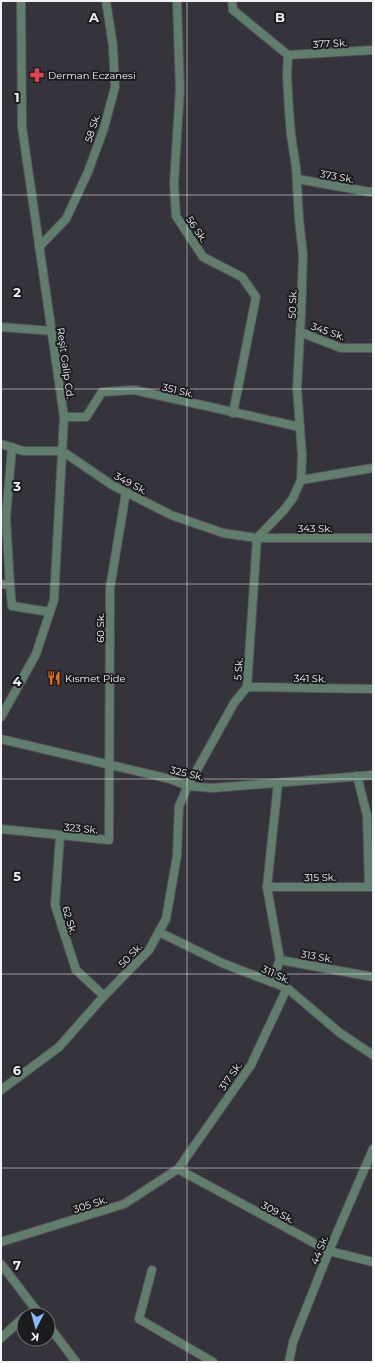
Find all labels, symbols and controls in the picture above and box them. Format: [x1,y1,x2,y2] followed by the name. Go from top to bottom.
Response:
[88,9,100,25] text: A
[275,9,285,25] text: B
[313,36,347,51] street label: 377 Sk.
[29,67,45,83] pharmacy icon: Derman Eczanesi
[48,69,136,82] place label: Derman Eczanesi
[14,89,20,105] text: 1
[82,112,103,144] street label: 58 Sk.
[319,167,355,186] street label: 373 Sk.
[183,214,210,245] street label: 56 Sk.
[13,284,21,300] text: 2
[285,289,300,319] street label: 50 Sk.
[309,320,346,343] street label: 345 Sk.
[54,327,77,399] street label: Reşit Galip Cd.
[161,381,195,400] street label: 351 Sk.
[112,469,149,497] street label: 349 Sk.
[12,478,21,494] text: 3
[298,522,332,535] street label: 343 Sk.
[94,613,107,643] street label: 60 Sk.
[231,657,246,681] street label: 5 Sk.
[46,670,62,686] restaurant icon: Kısmet Pide
[65,672,126,685] place label: Kısmet Pide
[294,672,326,685] street label: 341 Sk.
[13,673,22,689] text: 4
[169,763,205,784] street label: 325 Sk.
[64,821,98,836] street label: 323 Sk.
[13,868,21,884] text: 5
[304,871,336,884] street label: 315 Sk.
[59,904,80,936] street label: 62 Sk.
[116,940,145,970] street label: 50 Sk.
[300,947,334,966] street label: 313 Sk.
[260,962,292,986] street label: 311 Sk.
[216,1059,245,1093] street label: 317 Sk.
[13,1062,22,1078] text: 6
[72,1193,109,1216] street label: 305 Sk.
[259,1198,296,1226] street label: 309 Sk.
[308,1234,331,1267] street label: 44 Sk.
[13,1257,21,1273] text: 7
[16,1307,56,1347] north arrow
[29,1329,40,1344] text: K

